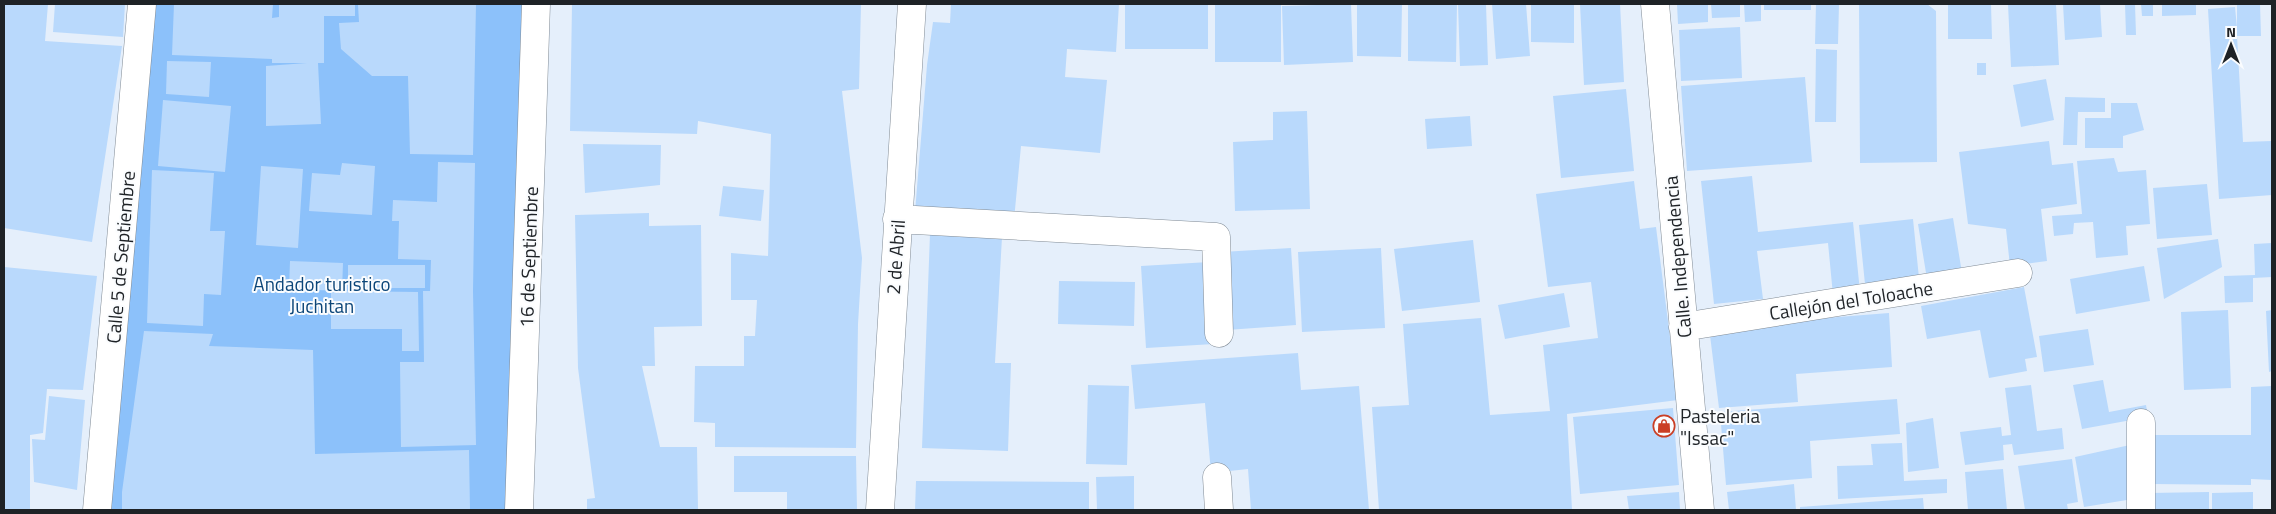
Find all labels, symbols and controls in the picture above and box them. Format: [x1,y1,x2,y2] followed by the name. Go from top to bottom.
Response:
[2206,20,2256,70] north arrow
[2226,21,2236,42] text: N
[98,169,142,345] street label: Calle 5 de Septiembre
[1655,174,1699,339] street label: Calle. Independencia
[511,186,545,328] street label: 16 de Septiembre
[878,219,912,295] street label: 2 de Abril
[253,269,391,320] park label: Andador turistico Juchitan
[1767,273,1935,327] street label: Callejón del Toloache
[1680,401,1761,452] place label: Pasteleria "Issac"
[1652,414,1676,438] shop icon: Pasteleria "Issac"

